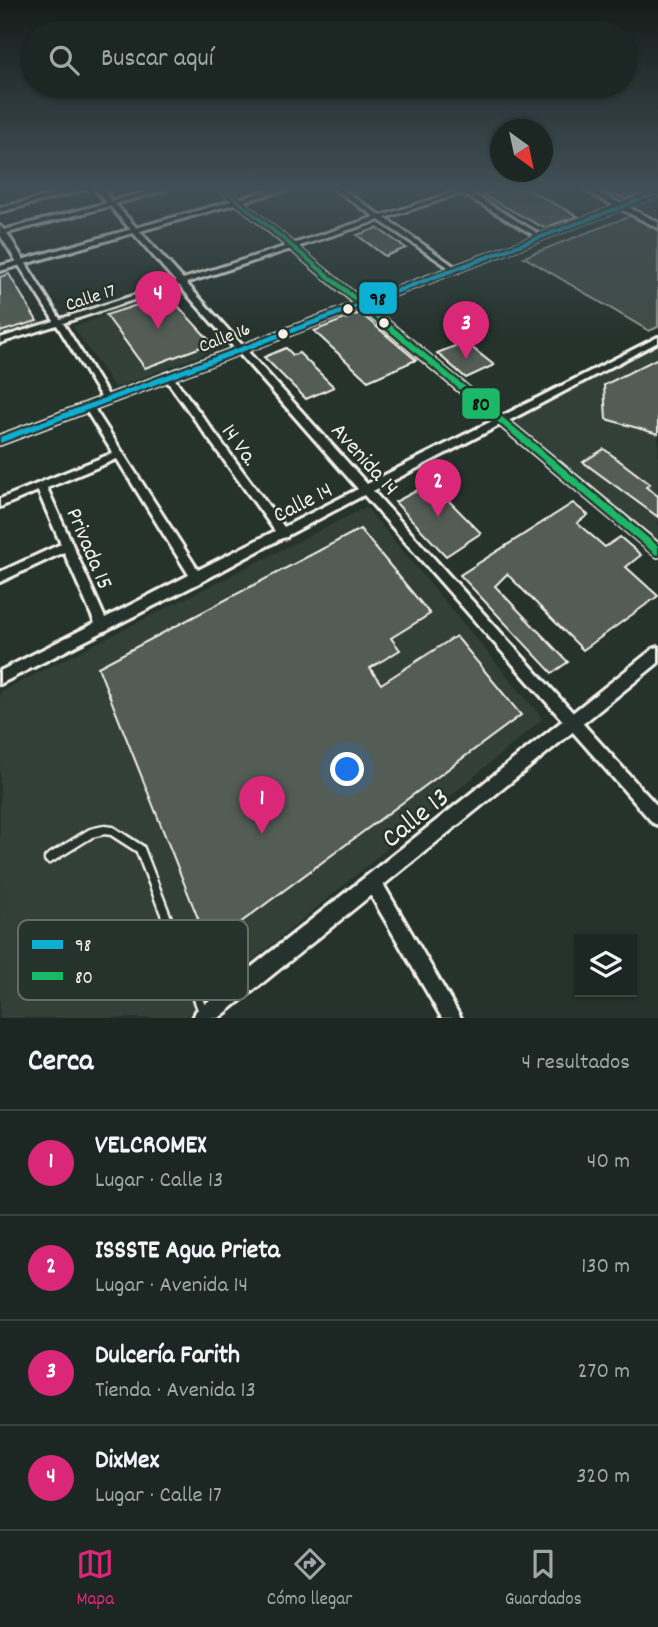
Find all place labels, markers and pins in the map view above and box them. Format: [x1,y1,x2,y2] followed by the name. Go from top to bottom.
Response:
[135,271,181,329] pin: 4
[443,301,489,359] pin: 3
[341,302,355,316] unlabelled marker
[377,316,391,330] unlabelled marker
[276,327,290,341] unlabelled marker
[415,459,461,517] pin: 2
[239,776,285,834] pin: 1

